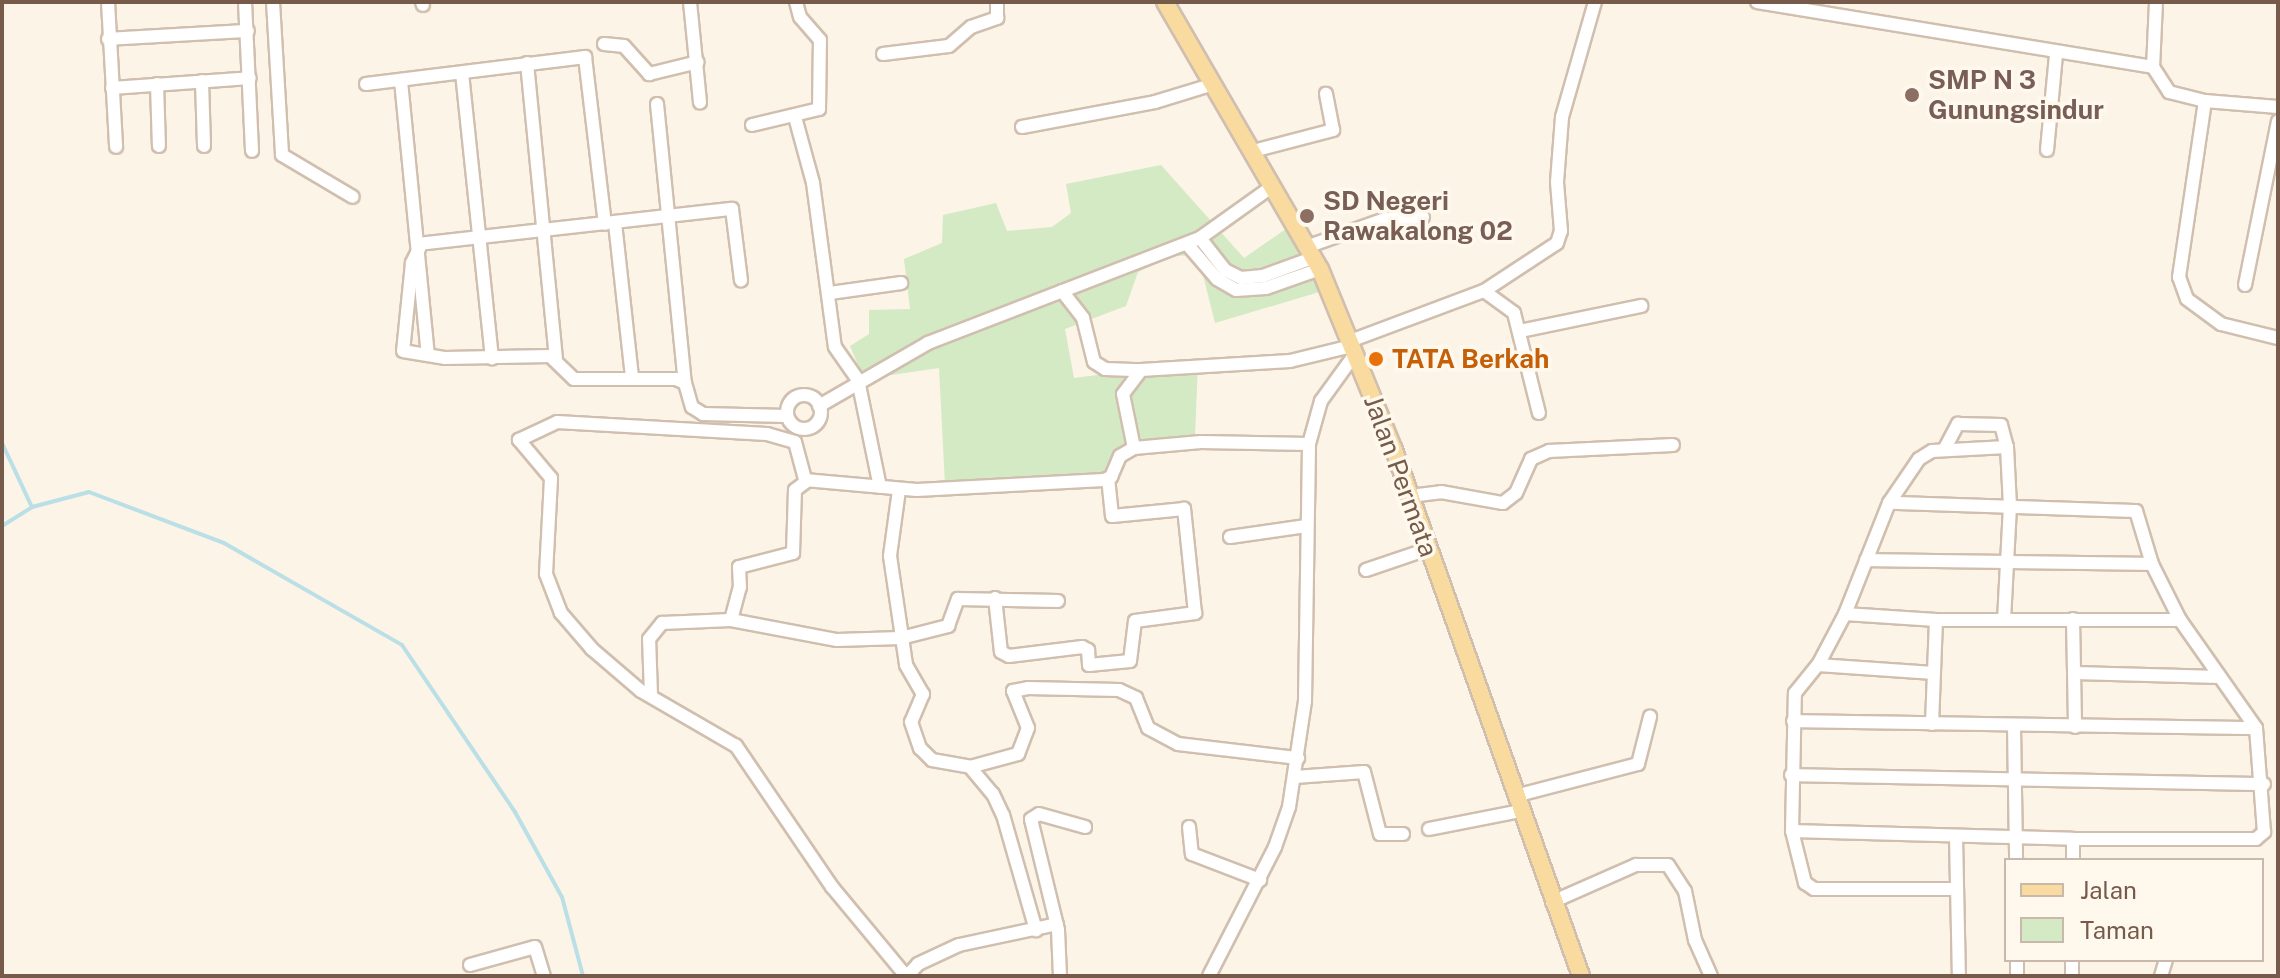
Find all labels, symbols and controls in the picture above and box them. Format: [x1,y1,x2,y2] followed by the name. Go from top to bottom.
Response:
[1928,64,2104,126] place label: SMP N 3 Gunungsindur
[1903,86,1921,104] marker: SMP N 3 Gunungsindur
[1323,185,1513,246] place label: SD Negeri Rawakalong 02
[1298,207,1316,225] marker: SD Negeri Rawakalong 02
[1392,343,1549,375] place label: TATA Berkah
[1367,350,1385,368] marker: TATA Berkah
[1357,391,1445,561] street label: Jalan Permata
[2004,858,2264,962] legend
[2080,876,2137,904] text: Jalan
[2080,916,2154,944] text: Taman

